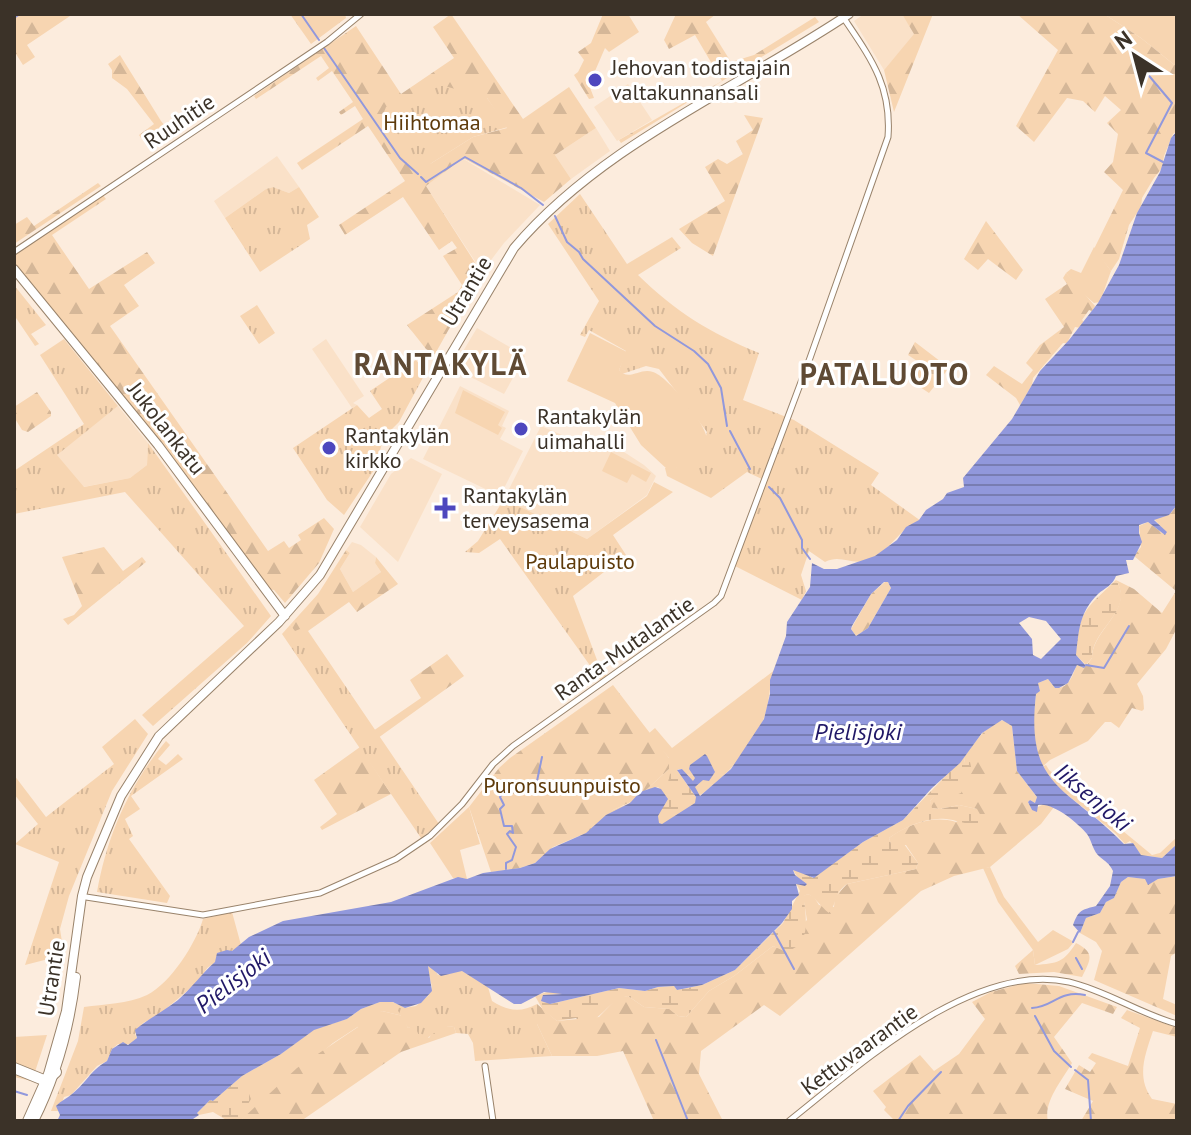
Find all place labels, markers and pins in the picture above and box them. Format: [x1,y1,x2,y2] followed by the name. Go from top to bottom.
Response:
[610,53,791,106] place label: Jehovan todistajain valtakunnansali
[586,71,604,89] marker: Jehovan todistajain valtakunnansali
[537,402,641,455] place label: Rantakylän uimahalli
[512,420,530,438] marker: Rantakylän uimahalli
[345,421,449,474] place label: Rantakylän kirkko
[320,439,338,457] marker: Rantakylän kirkko
[463,481,590,534] place label: Rantakylän terveysasema
[434,497,456,519] marker: Rantakylän terveysasema

